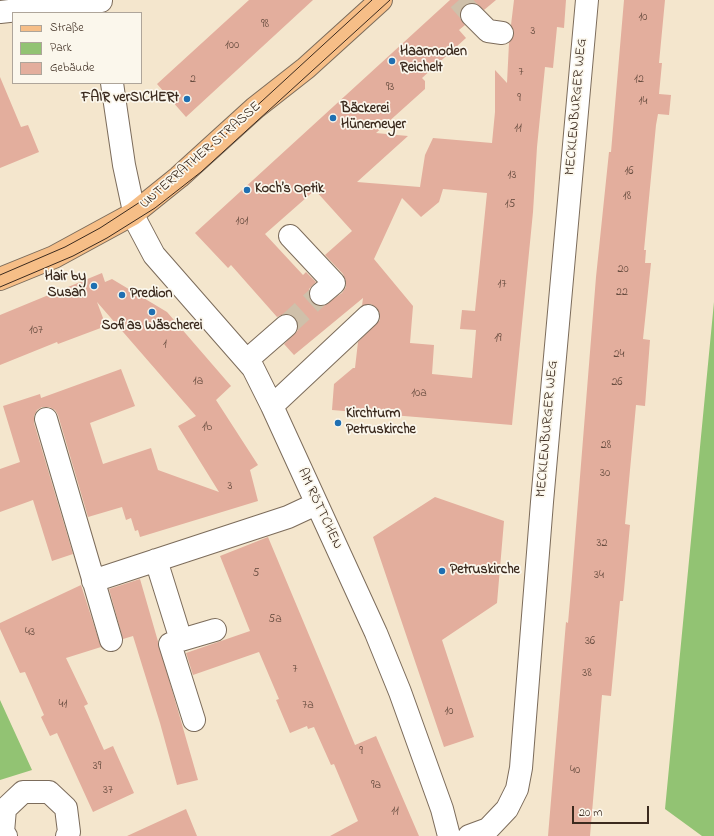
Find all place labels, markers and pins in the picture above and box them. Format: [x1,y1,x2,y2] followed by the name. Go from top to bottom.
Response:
[400,45,467,78] place label: Haarmoden Reichelt
[387,56,397,66] marker: Haarmoden Reichelt
[81,91,179,107] place label: FAIR verSICHERt
[182,94,192,104] marker: FAIR verSICHERt
[341,102,406,134] place label: Bäckerei Hünemeyer
[328,113,338,123] marker: Bäckerei Hünemeyer
[255,182,324,198] place label: Koch’s Optik
[242,185,252,195] marker: Koch’s Optik
[45,270,86,302] place label: Hair by Susan
[89,281,99,291] marker: Hair by Susan
[130,287,172,303] place label: Predion
[117,290,127,300] marker: Predion
[147,307,157,317] marker: Sofias Wäscherei
[102,319,202,335] place label: Sofias Wäscherei
[346,407,416,440] place label: Kirchturm Petruskirche
[333,418,343,428] marker: Kirchturm Petruskirche
[450,563,520,579] place label: Petruskirche
[437,566,447,576] marker: Petruskirche

